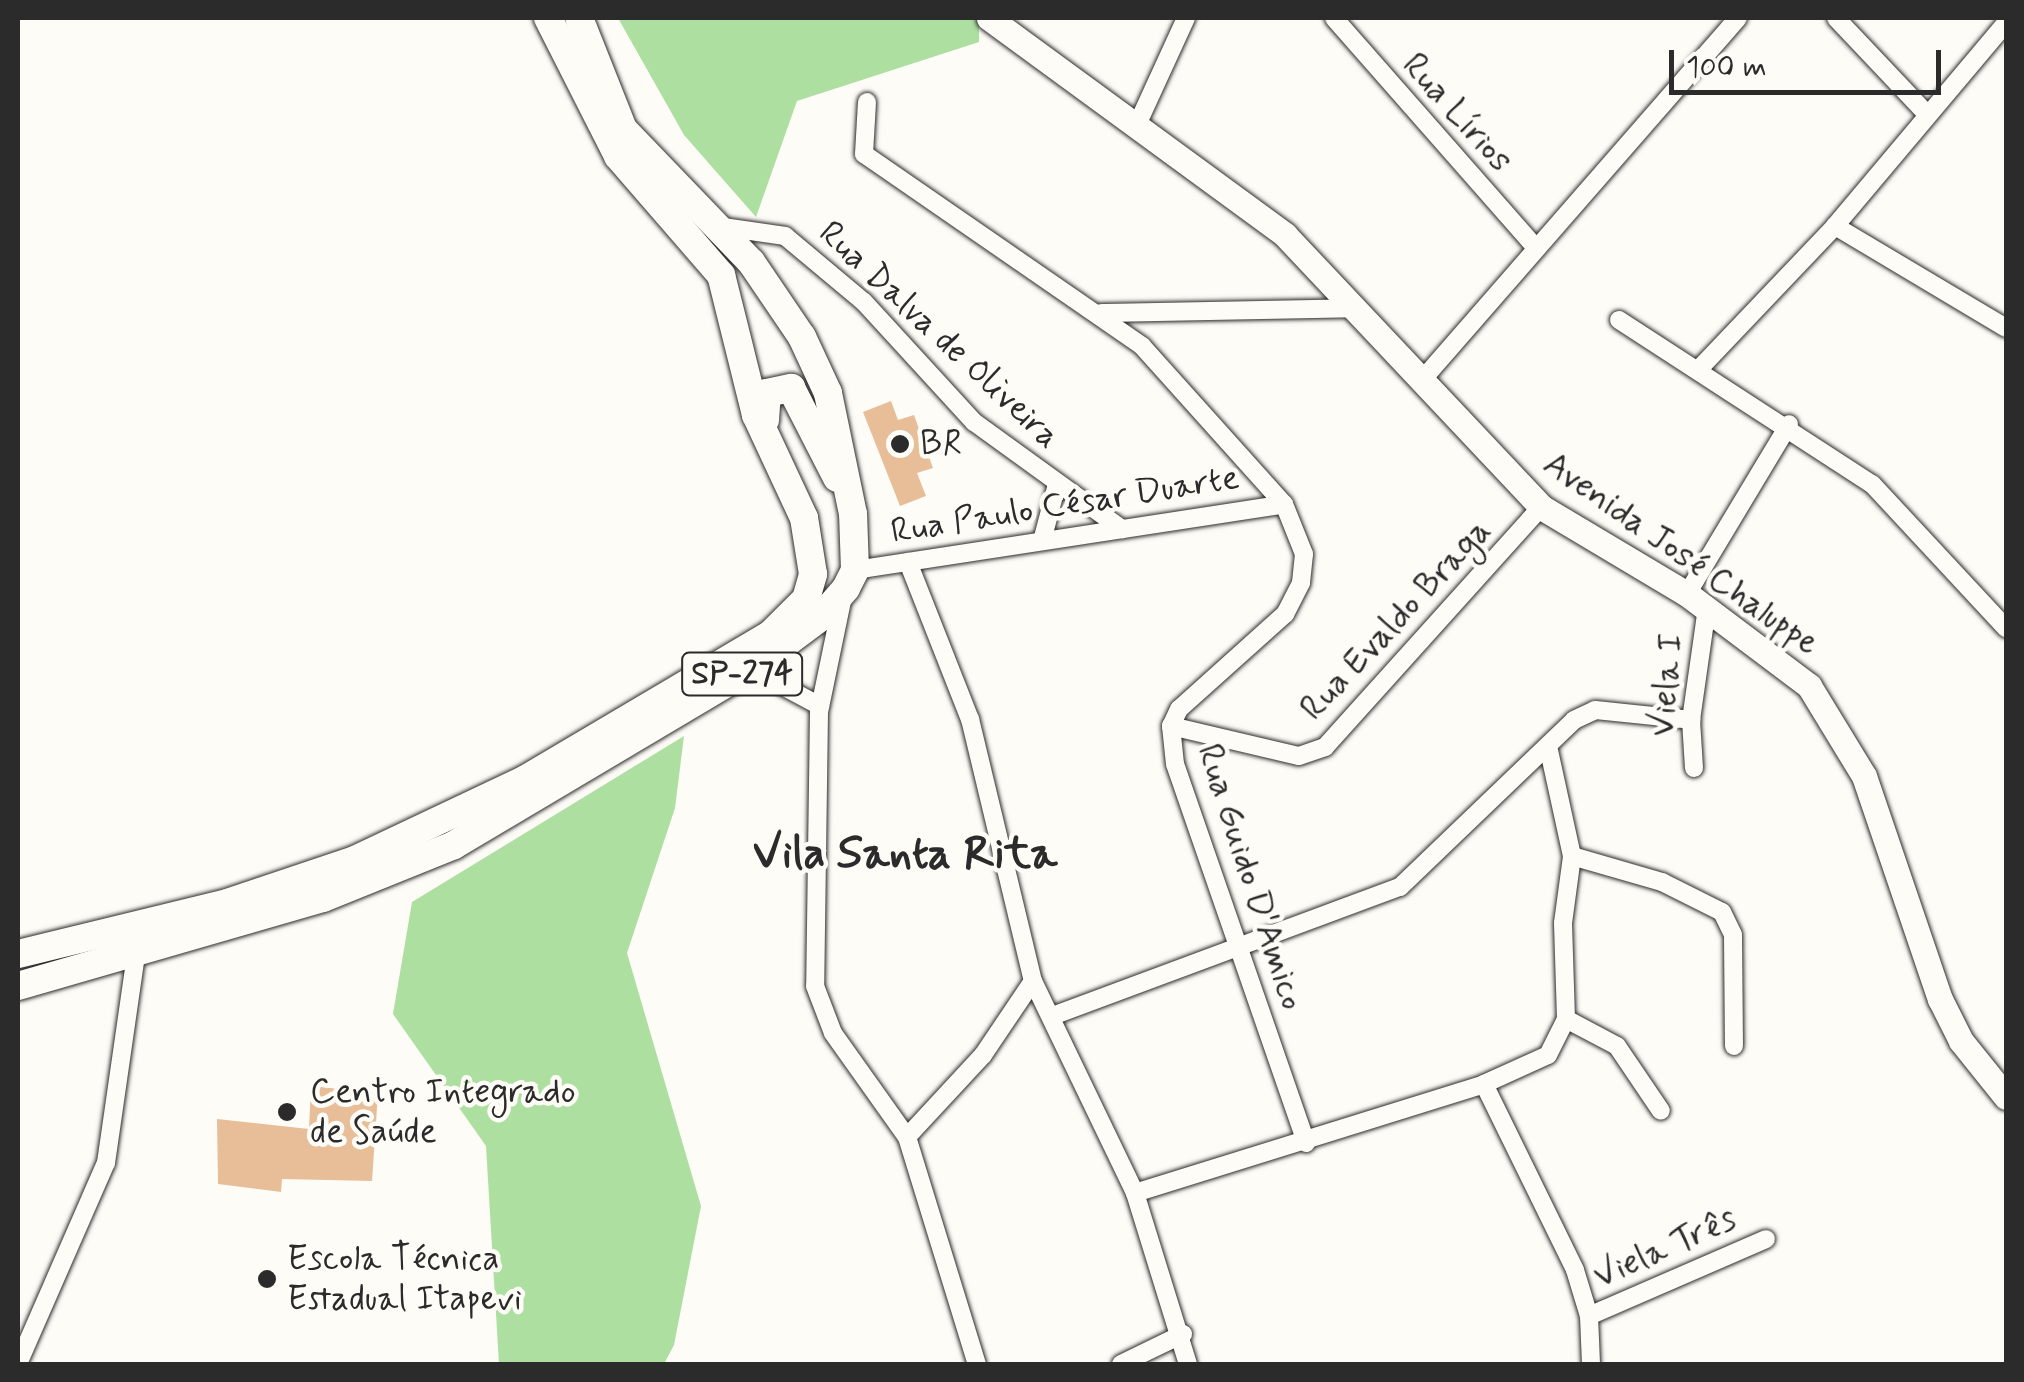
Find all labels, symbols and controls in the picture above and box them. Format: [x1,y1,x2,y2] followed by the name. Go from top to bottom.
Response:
[1674,30,1946,92] scale bar
[1393,45,1521,181] street label: Rua Lírios
[1686,48,1767,87] text: 100 m
[810,212,1068,458] street label: Rua Dalva de Oliveira
[920,423,962,465] place label: BR
[889,433,911,455] marker: BR
[1535,443,1827,665] street label: Avenida José Chaluppe
[891,457,1239,553] street label: Rua Paulo César Duarte
[1293,512,1499,728] street label: Rua Evaldo Braga
[1642,631,1692,739] street label: Viela I
[680,647,804,701] road number: SP-274
[1188,741,1312,1013] street label: Rua Guido D'Amico
[762,828,1048,882] district label: Vila Santa Rita
[310,1071,576,1153] place label: Centro Integrado de Saúde
[274,1099,300,1125] marker: Centro Integrado de Saúde
[1589,1199,1741,1297] street label: Viela Três
[287,1238,525,1320] place label: Escola Técnica Estadual Itapevi
[256,1268,278,1290] marker: Escola Técnica Estadual Itapevi

